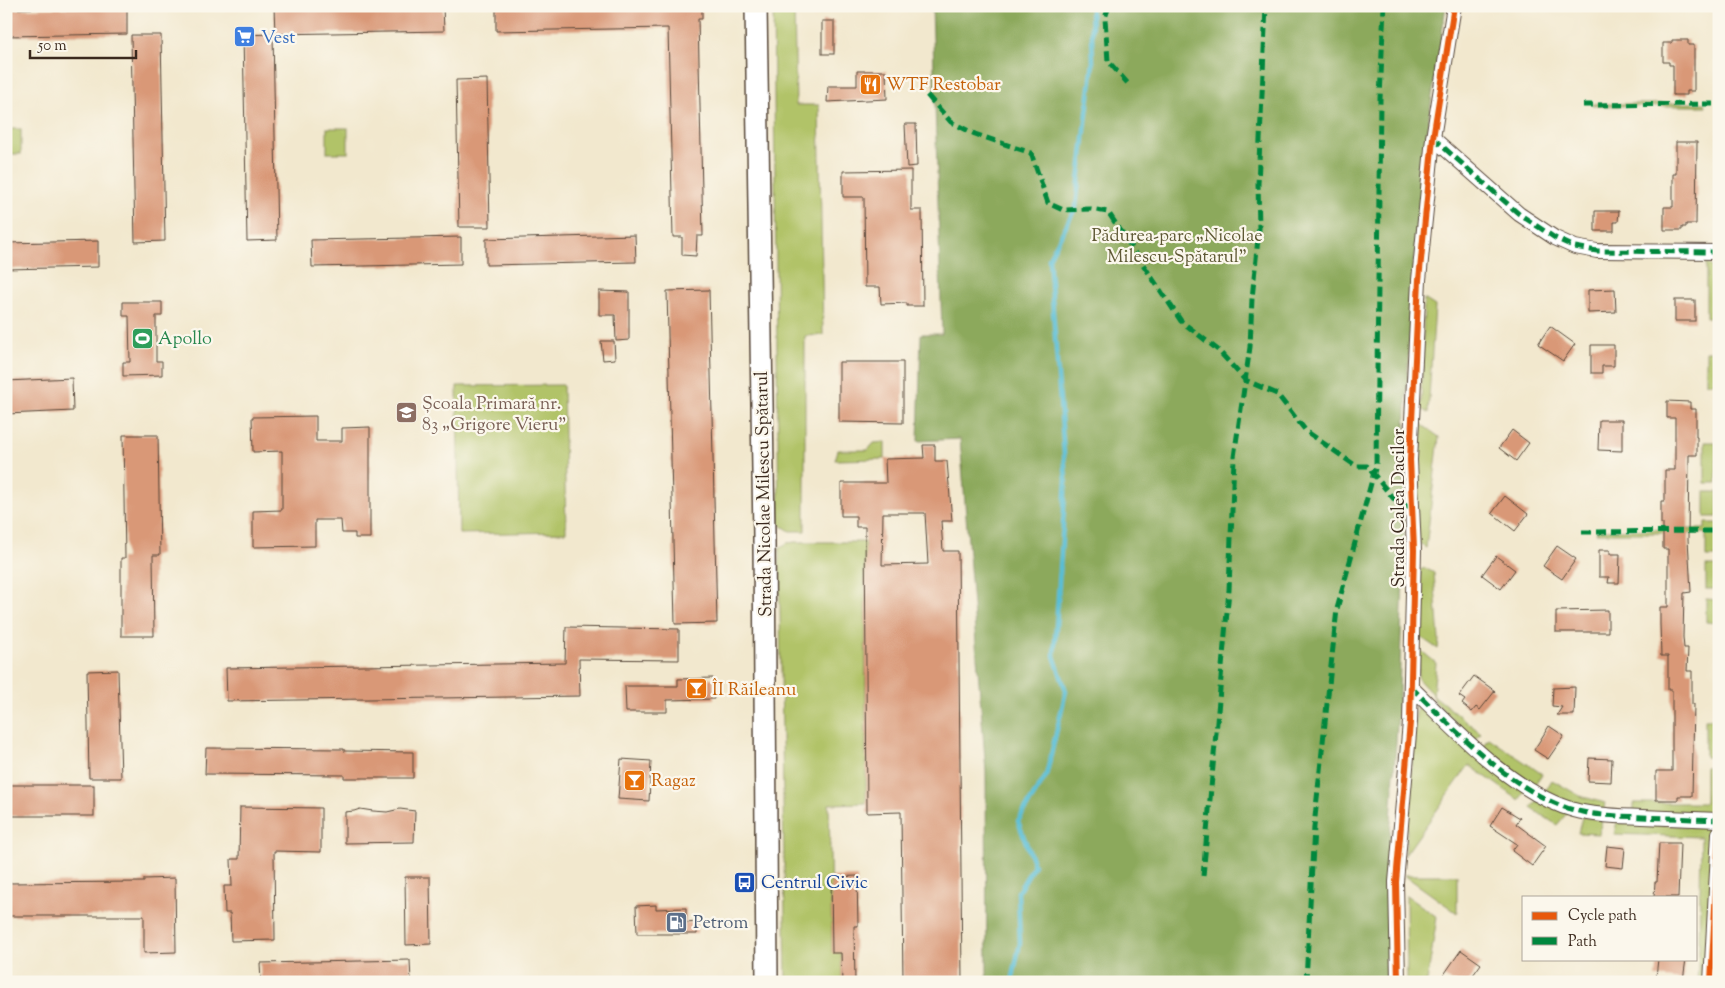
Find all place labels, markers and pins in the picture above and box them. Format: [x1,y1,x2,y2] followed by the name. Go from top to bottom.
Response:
[233,25,257,49] supermarket icon: Vest
[261,26,295,52] place label: Vest
[858,72,882,96] restaurant icon: WTF Restobar
[886,73,1001,99] place label: WTF Restobar
[130,326,154,350] sports icon: Apollo
[158,327,212,353] place label: Apollo
[422,392,567,439] place label: Școala Primară nr. 83 „Grigore Vieru”
[394,401,418,425] school or university icon: Școala Primară nr. 83 „Grigore Vieru”
[684,677,708,701] bar icon: ÎI Răileanu
[712,677,796,704] place label: ÎI Răileanu
[623,768,647,792] bar icon: Ragaz
[651,769,696,795] place label: Ragaz
[733,870,757,894] bus stop icon: Centrul Civic
[761,871,868,897] place label: Centrul Civic
[665,910,689,934] fuel station icon: Petrom
[693,911,748,937] place label: Petrom

